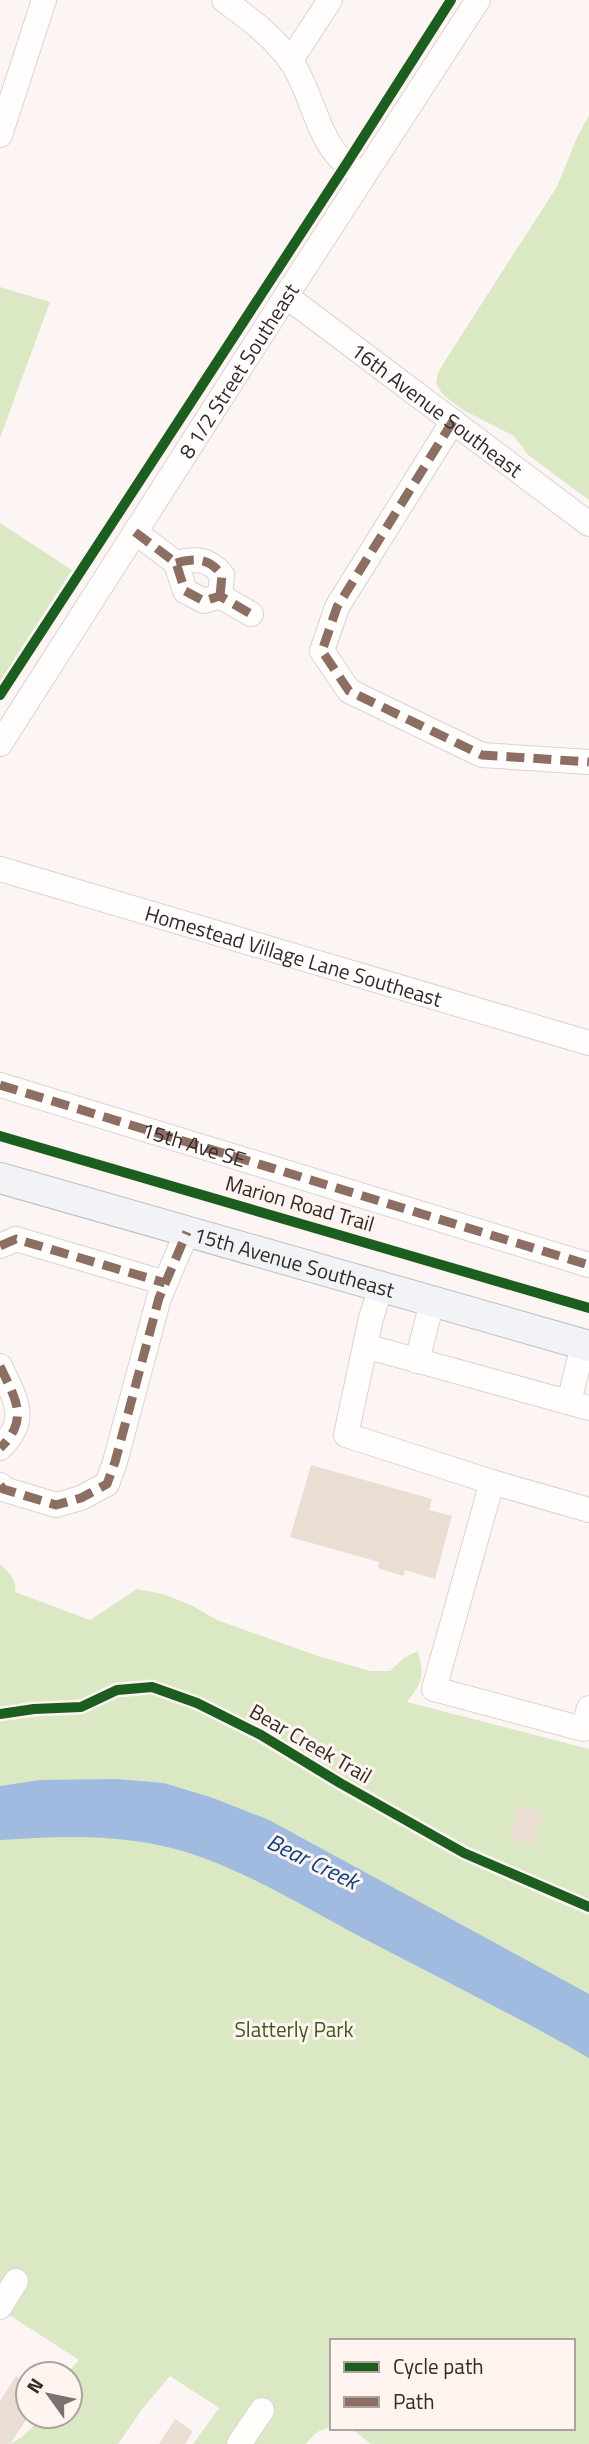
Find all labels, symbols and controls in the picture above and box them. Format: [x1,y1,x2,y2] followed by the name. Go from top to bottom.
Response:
[170,276,307,465] street label: 8 1/2 Street Southeast
[344,334,530,485] street label: 16th Avenue Southeast
[141,897,446,1015] street label: Homestead Village Lane Southeast
[138,1113,250,1175] street label: 15th Ave SE
[222,1166,378,1240] street label: Marion Road Trail
[190,1218,399,1306] street label: 15th Avenue Southeast
[244,1695,378,1791] street label: Bear Creek Trail
[261,1824,367,1899] water label: Bear Creek
[234,2013,354,2045] park label: Slatterly Park
[330,2339,575,2430] legend
[393,2350,484,2382] text: Cycle path
[14,2360,84,2430] north arrow
[19,2372,50,2399] text: N
[393,2385,435,2417] text: Path

